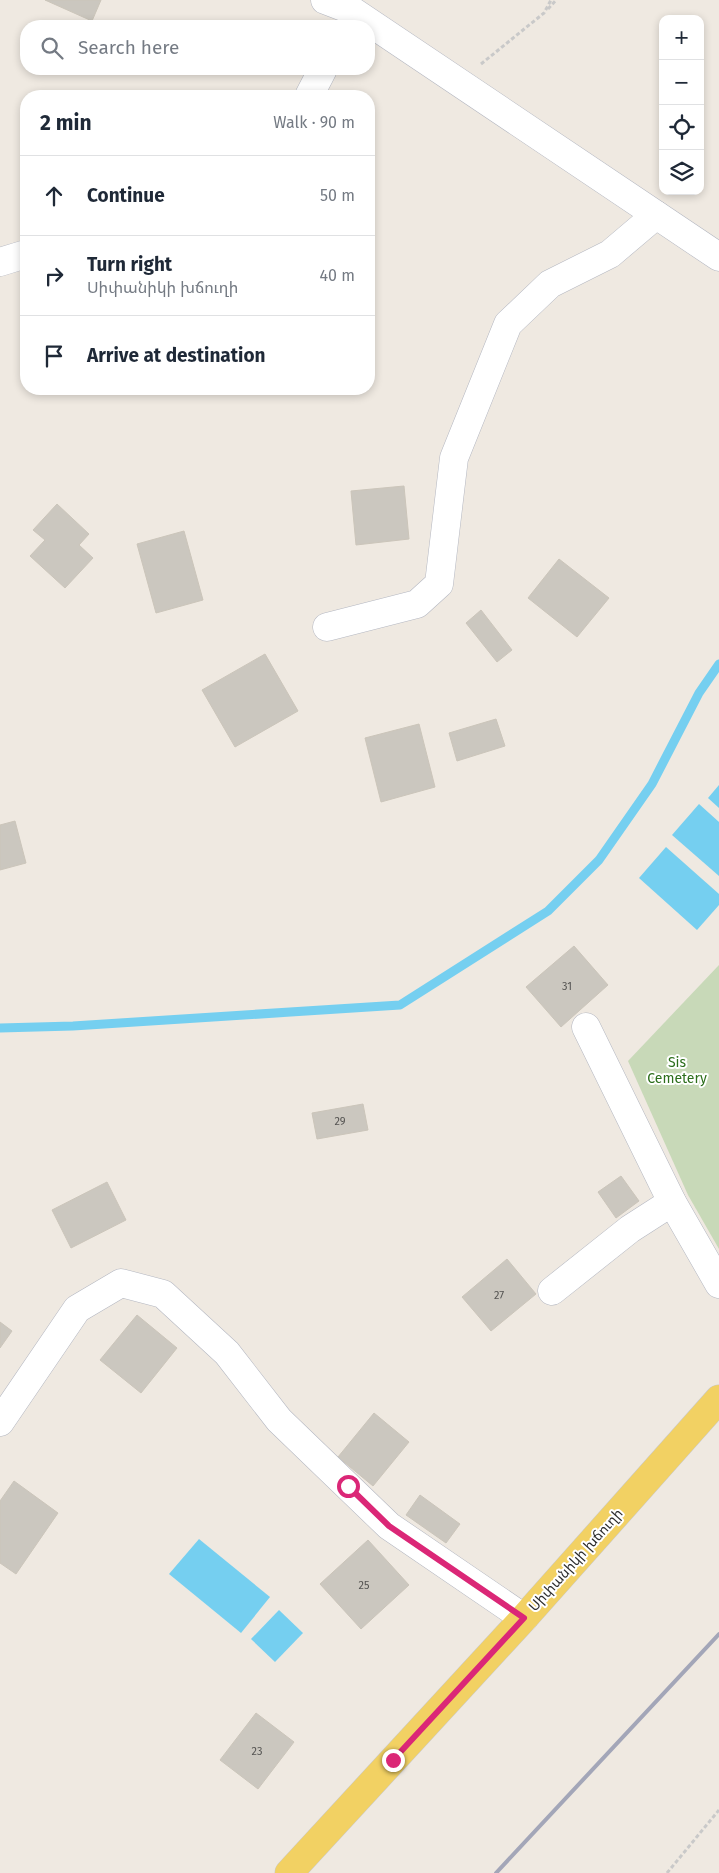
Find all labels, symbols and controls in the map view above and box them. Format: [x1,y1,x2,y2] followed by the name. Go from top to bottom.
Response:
[659,15,704,195] map controls
[659,15,704,60] button: +
[20,20,375,75] search box
[38,34,66,62] icon: search
[78,36,179,59] text: Search here
[659,60,704,105] button: −
[659,105,704,150] button: locate
[40,110,92,136] text: 2 min
[273,113,355,132] text: Walk · 90 m
[659,150,704,195] button: layers
[40,182,68,210] icon: ahead
[87,184,165,207] text: Continue
[320,186,355,205] text: 50 m
[87,253,172,276] text: Turn right
[40,262,68,290] icon: right
[320,266,355,285] text: 40 m
[87,278,238,297] text: Սիփանիկի խճուղի
[40,342,68,370] icon: arrive
[87,344,266,367] text: Arrive at destination
[562,980,572,993] house number: 31
[647,1054,707,1087] park label: Sis Cemetery
[334,1115,346,1128] house number: 29
[494,1289,504,1302] house number: 27
[337,1475,360,1498] route start
[525,1505,627,1615] street label: Սիփանիկի խճուղի
[359,1579,370,1592] house number: 25
[252,1745,262,1758] house number: 23
[382,1749,405,1772] route end

